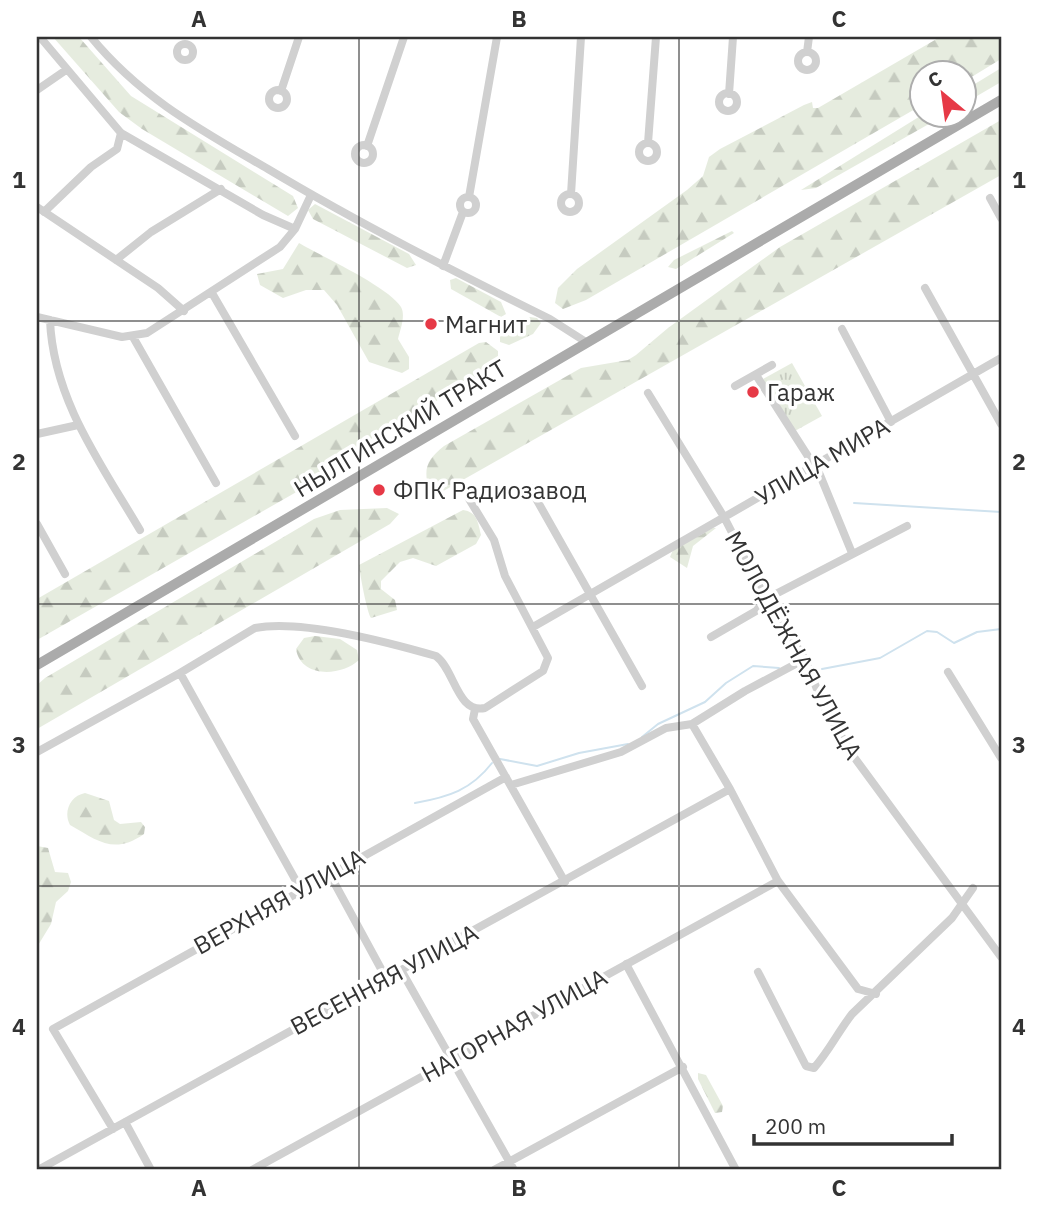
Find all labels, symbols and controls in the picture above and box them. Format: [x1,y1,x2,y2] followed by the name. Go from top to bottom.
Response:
[191,3,207,33] text: A
[511,3,527,33] text: B
[832,3,847,33] text: C
[908,60,978,130] north arrow
[924,66,946,93] text: С
[12,164,26,194] text: 1
[1012,164,1026,194] text: 1
[445,308,527,340] place label: Магнит
[423,316,439,332] marker: Магнит
[288,352,513,504] street label: НЫЛГИНСКИЙ ТРАКТ
[767,376,835,408] place label: Гараж
[745,384,761,400] marker: Гараж
[749,410,895,512] street label: УЛИЦА МИРА
[12,446,26,476] text: 2
[1012,446,1026,476] text: 2
[393,474,587,506] place label: ФПК Радиозавод
[371,482,387,498] marker: ФПК Радиозавод
[718,525,870,765] street label: МОЛОДЁЖНАЯ УЛИЦА
[12,729,26,759] text: 3
[1012,729,1026,759] text: 3
[188,841,370,961] street label: ВЕРХНЯЯ УЛИЦА
[285,916,483,1042] street label: ВЕСЕННЯЯ УЛИЦА
[415,961,613,1089] street label: НАГОРНАЯ УЛИЦА
[12,1011,26,1041] text: 4
[1012,1011,1026,1041] text: 4
[754,1102,952,1146] scale bar
[765,1112,826,1140] text: 200 m
[191,1172,207,1202] text: A
[511,1172,527,1202] text: B
[832,1172,847,1202] text: C

